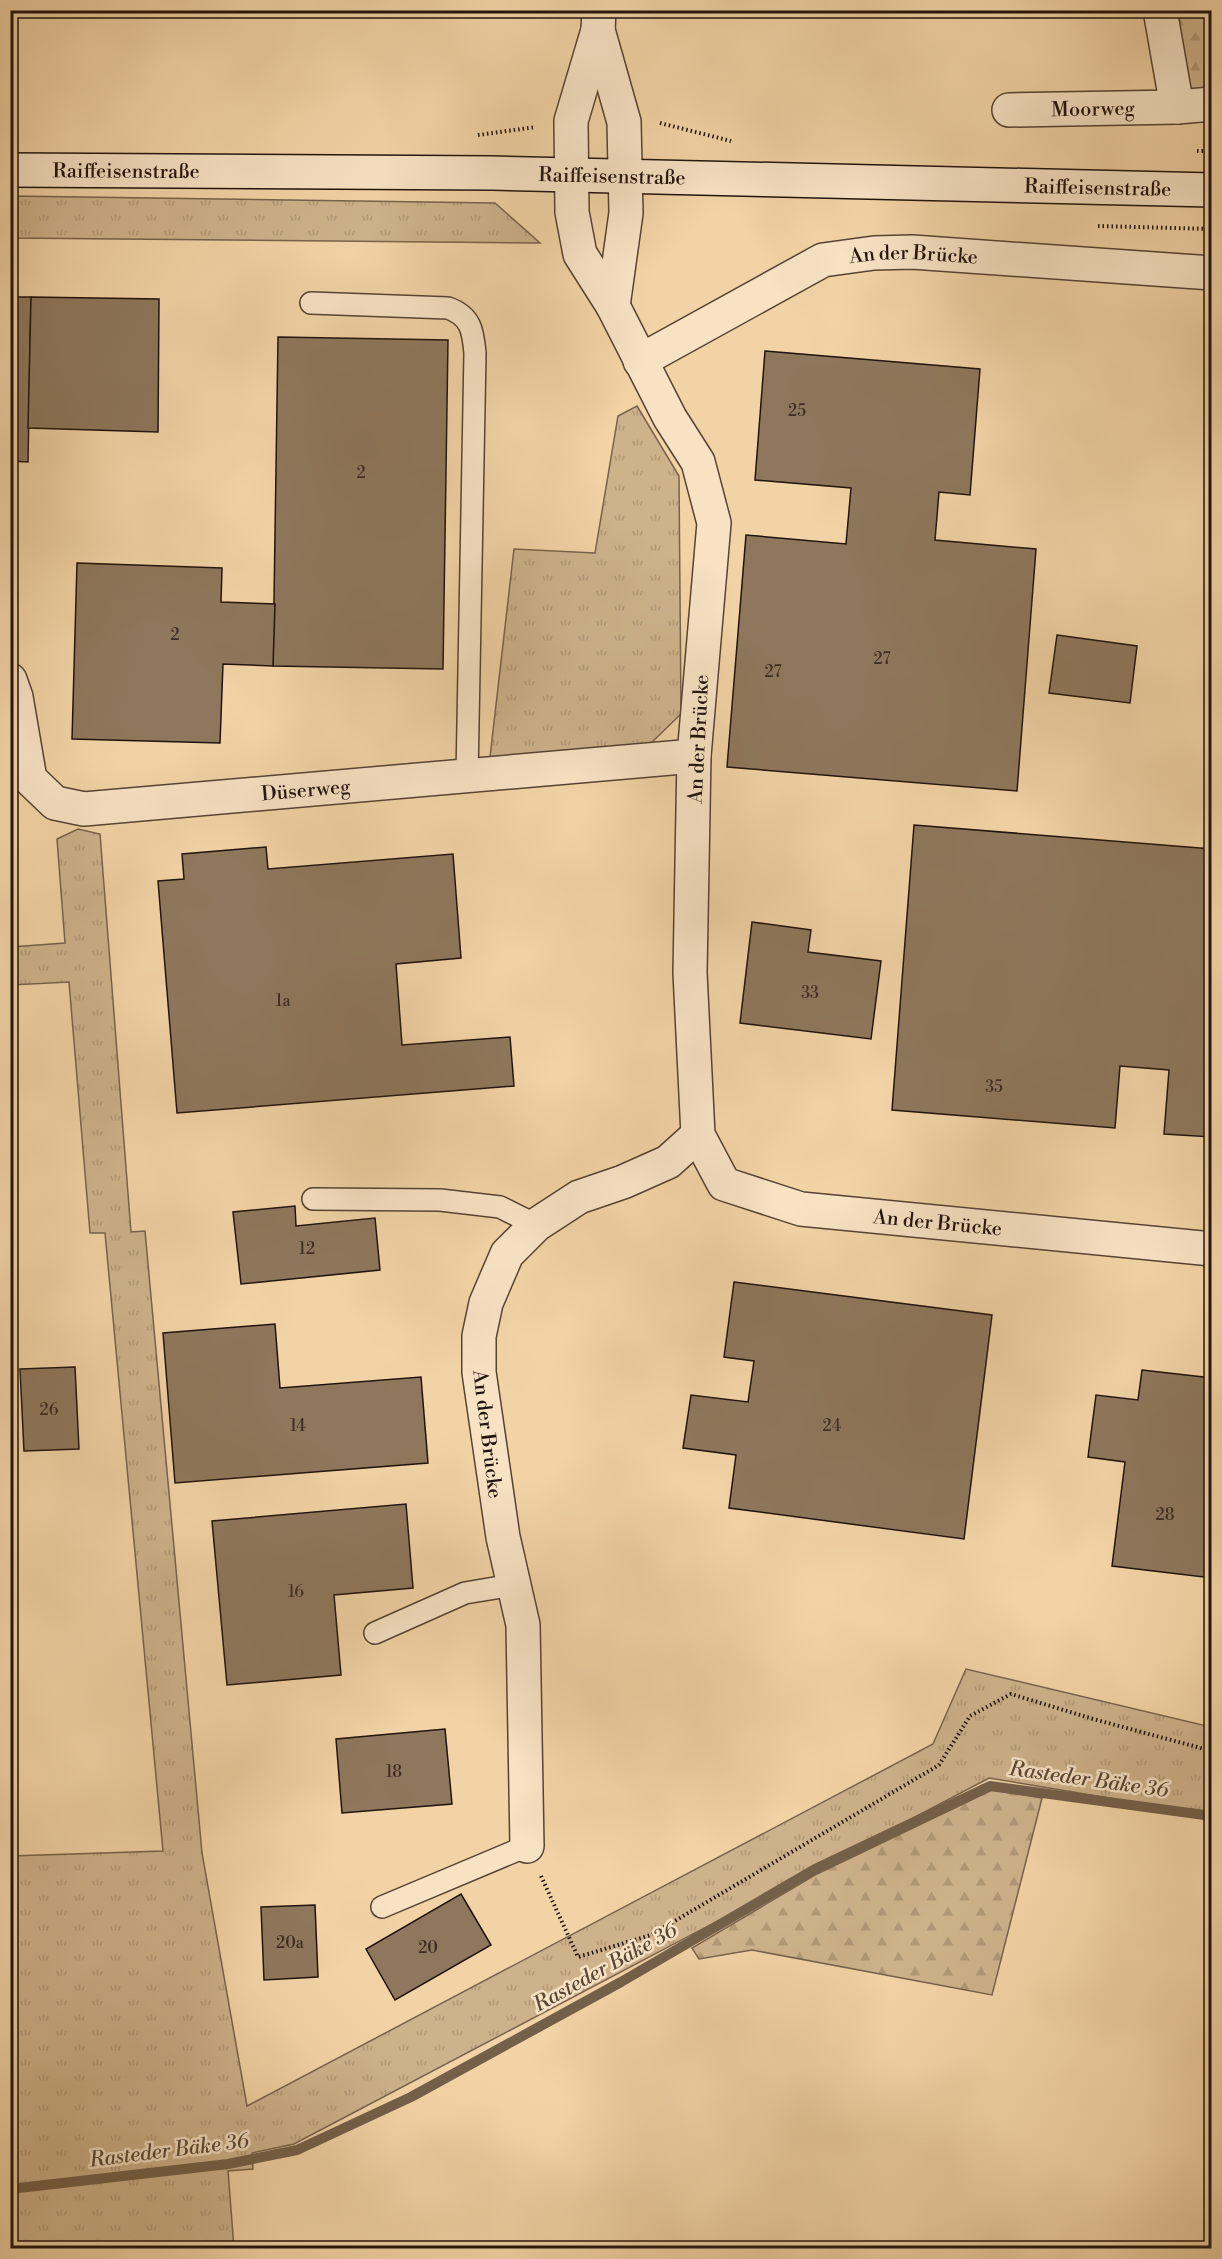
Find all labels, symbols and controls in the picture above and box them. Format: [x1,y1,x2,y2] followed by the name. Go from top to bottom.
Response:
[1051,97,1136,123] street label: Moorweg
[52,159,200,185] street label: Raiffeisenstraße
[538,163,686,192] street label: Raiffeisenstraße
[1024,175,1172,203] street label: Raiffeisenstraße
[847,241,979,271] street label: An der Brücke
[788,401,806,421] house number: 25
[356,463,366,483] house number: 2
[170,625,180,645] house number: 2
[873,649,891,669] house number: 27
[764,662,782,682] house number: 27
[684,674,715,805] street label: An der Brücke
[260,775,352,808] street label: Düserweg
[801,983,819,1003] house number: 33
[276,991,291,1011] house number: 1a
[985,1077,1003,1097] house number: 35
[871,1205,1003,1242] street label: An der Brücke
[299,1239,315,1259] house number: 12
[466,1368,507,1500] street label: An der Brücke
[40,1400,59,1420] house number: 26
[290,1416,306,1436] house number: 14
[823,1416,842,1436] house number: 24
[1156,1505,1175,1525] house number: 28
[288,1582,304,1602] house number: 16
[1007,1756,1171,1804] water label: Rasteder Bäke 36
[386,1762,402,1782] house number: 18
[528,1917,682,2019] water label: Rasteder Bäke 36
[276,1933,305,1953] house number: 20a
[418,1938,438,1958] house number: 20
[87,2128,251,2174] water label: Rasteder Bäke 36

